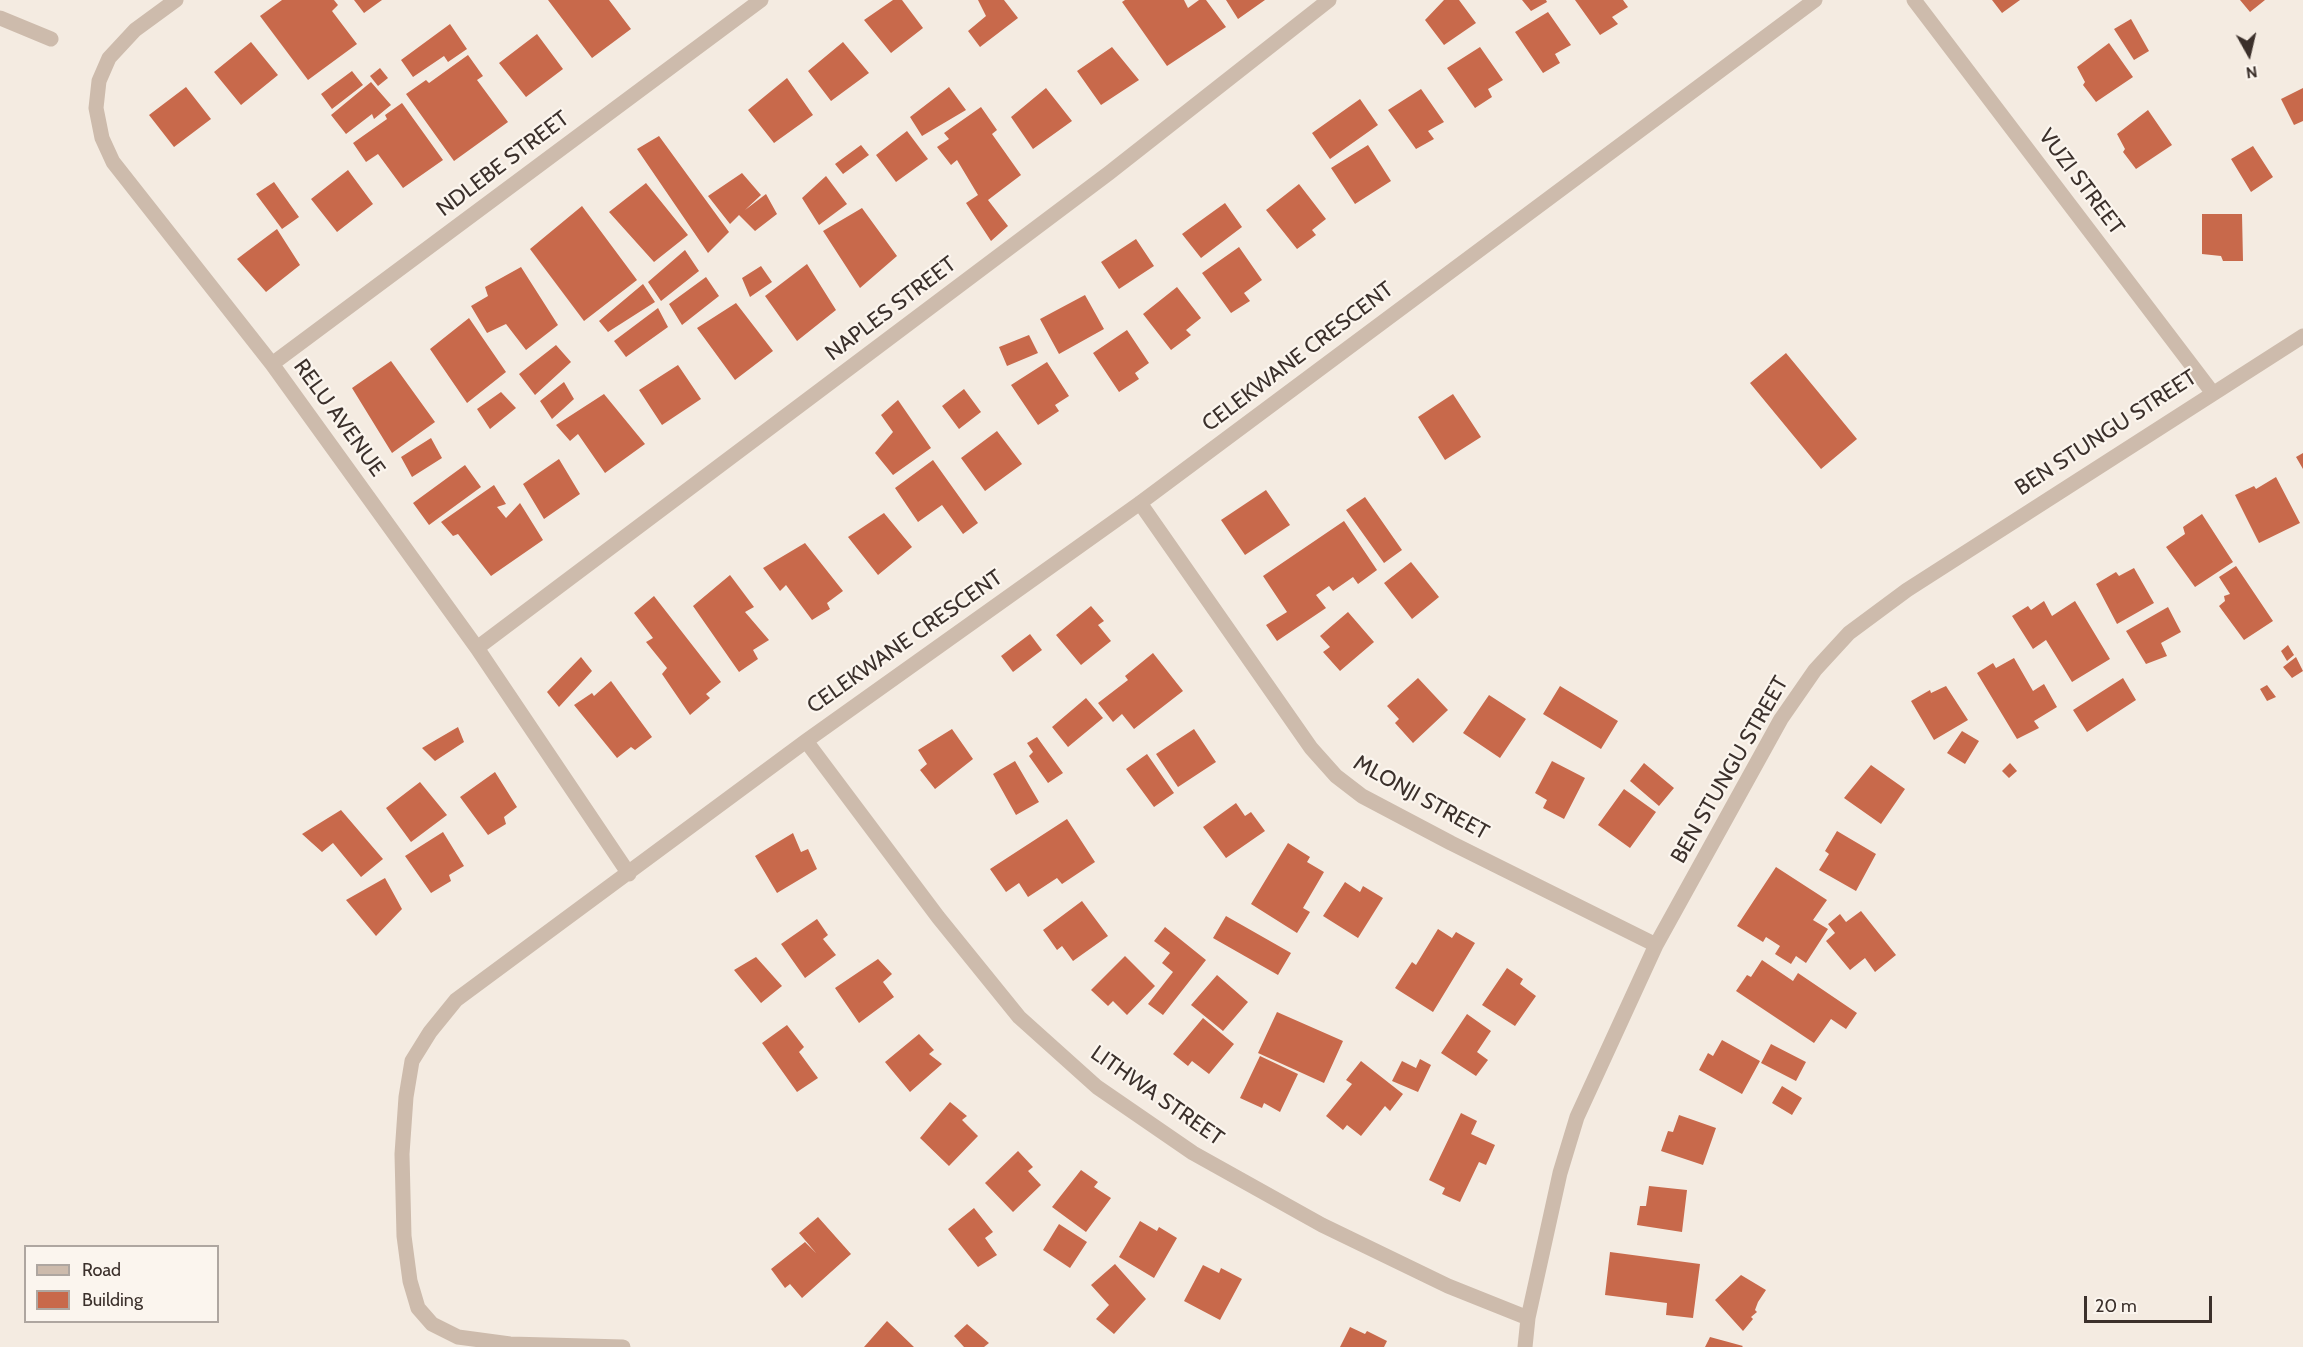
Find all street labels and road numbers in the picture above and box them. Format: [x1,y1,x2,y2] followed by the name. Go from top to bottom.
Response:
[432,106,574,222] street label: NDLEBE STREET
[2033,124,2129,240] street label: VUZI STREET
[821,251,961,367] street label: NAPLES STREET
[1197,277,1399,437] street label: CELEKWANE CRESCENT
[288,354,390,482] street label: RELU AVENUE
[2010,364,2202,502] street label: BEN STUNGU STREET
[802,565,1008,719] street label: CELEKWANE CRESCENT
[1666,672,1794,868] street label: BEN STUNGU STREET
[1349,750,1493,846] street label: MLONJI STREET
[1085,1040,1229,1152] street label: LITHWA STREET

